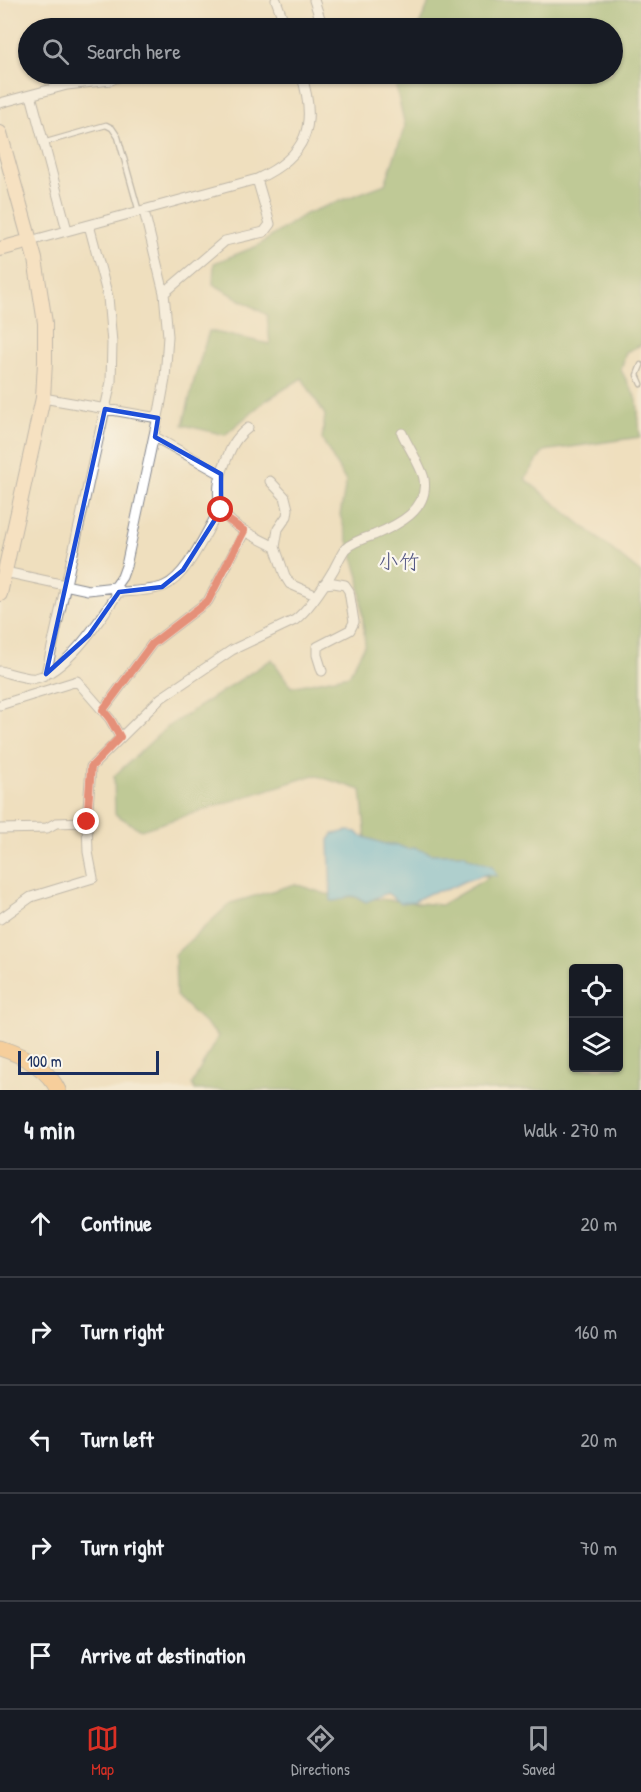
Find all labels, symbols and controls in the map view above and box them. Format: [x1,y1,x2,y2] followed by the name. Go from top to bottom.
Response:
[18,18,623,84] search box
[39,35,72,68] icon: search
[87,36,181,66] text: Search here
[207,496,233,522] route start
[378,547,420,576] district label: 小竹
[73,808,99,834] route end
[569,964,623,1072] map controls
[569,964,623,1018] button: locate
[569,1018,623,1072] button: layers
[18,1048,159,1076] scale bar
[27,1050,62,1072] text: 100 m
[24,1112,75,1147] text: 4 min
[524,1116,617,1143] text: Walk · 270 m
[24,1207,57,1240] icon: ahead
[81,1208,152,1238] text: Continue
[580,1210,617,1237] text: 20 m
[24,1315,57,1348] icon: right
[81,1316,164,1346] text: Turn right
[575,1318,617,1345] text: 160 m
[24,1423,57,1456] icon: left
[81,1424,154,1454] text: Turn left
[580,1426,617,1453] text: 20 m
[24,1531,57,1564] icon: right
[81,1532,164,1562] text: Turn right
[580,1534,617,1561] text: 70 m
[24,1639,57,1672] icon: arrive
[81,1640,246,1670] text: Arrive at destination
[86,1722,119,1780] tab: Map
[291,1722,350,1780] tab: Directions
[522,1722,555,1780] tab: Saved

